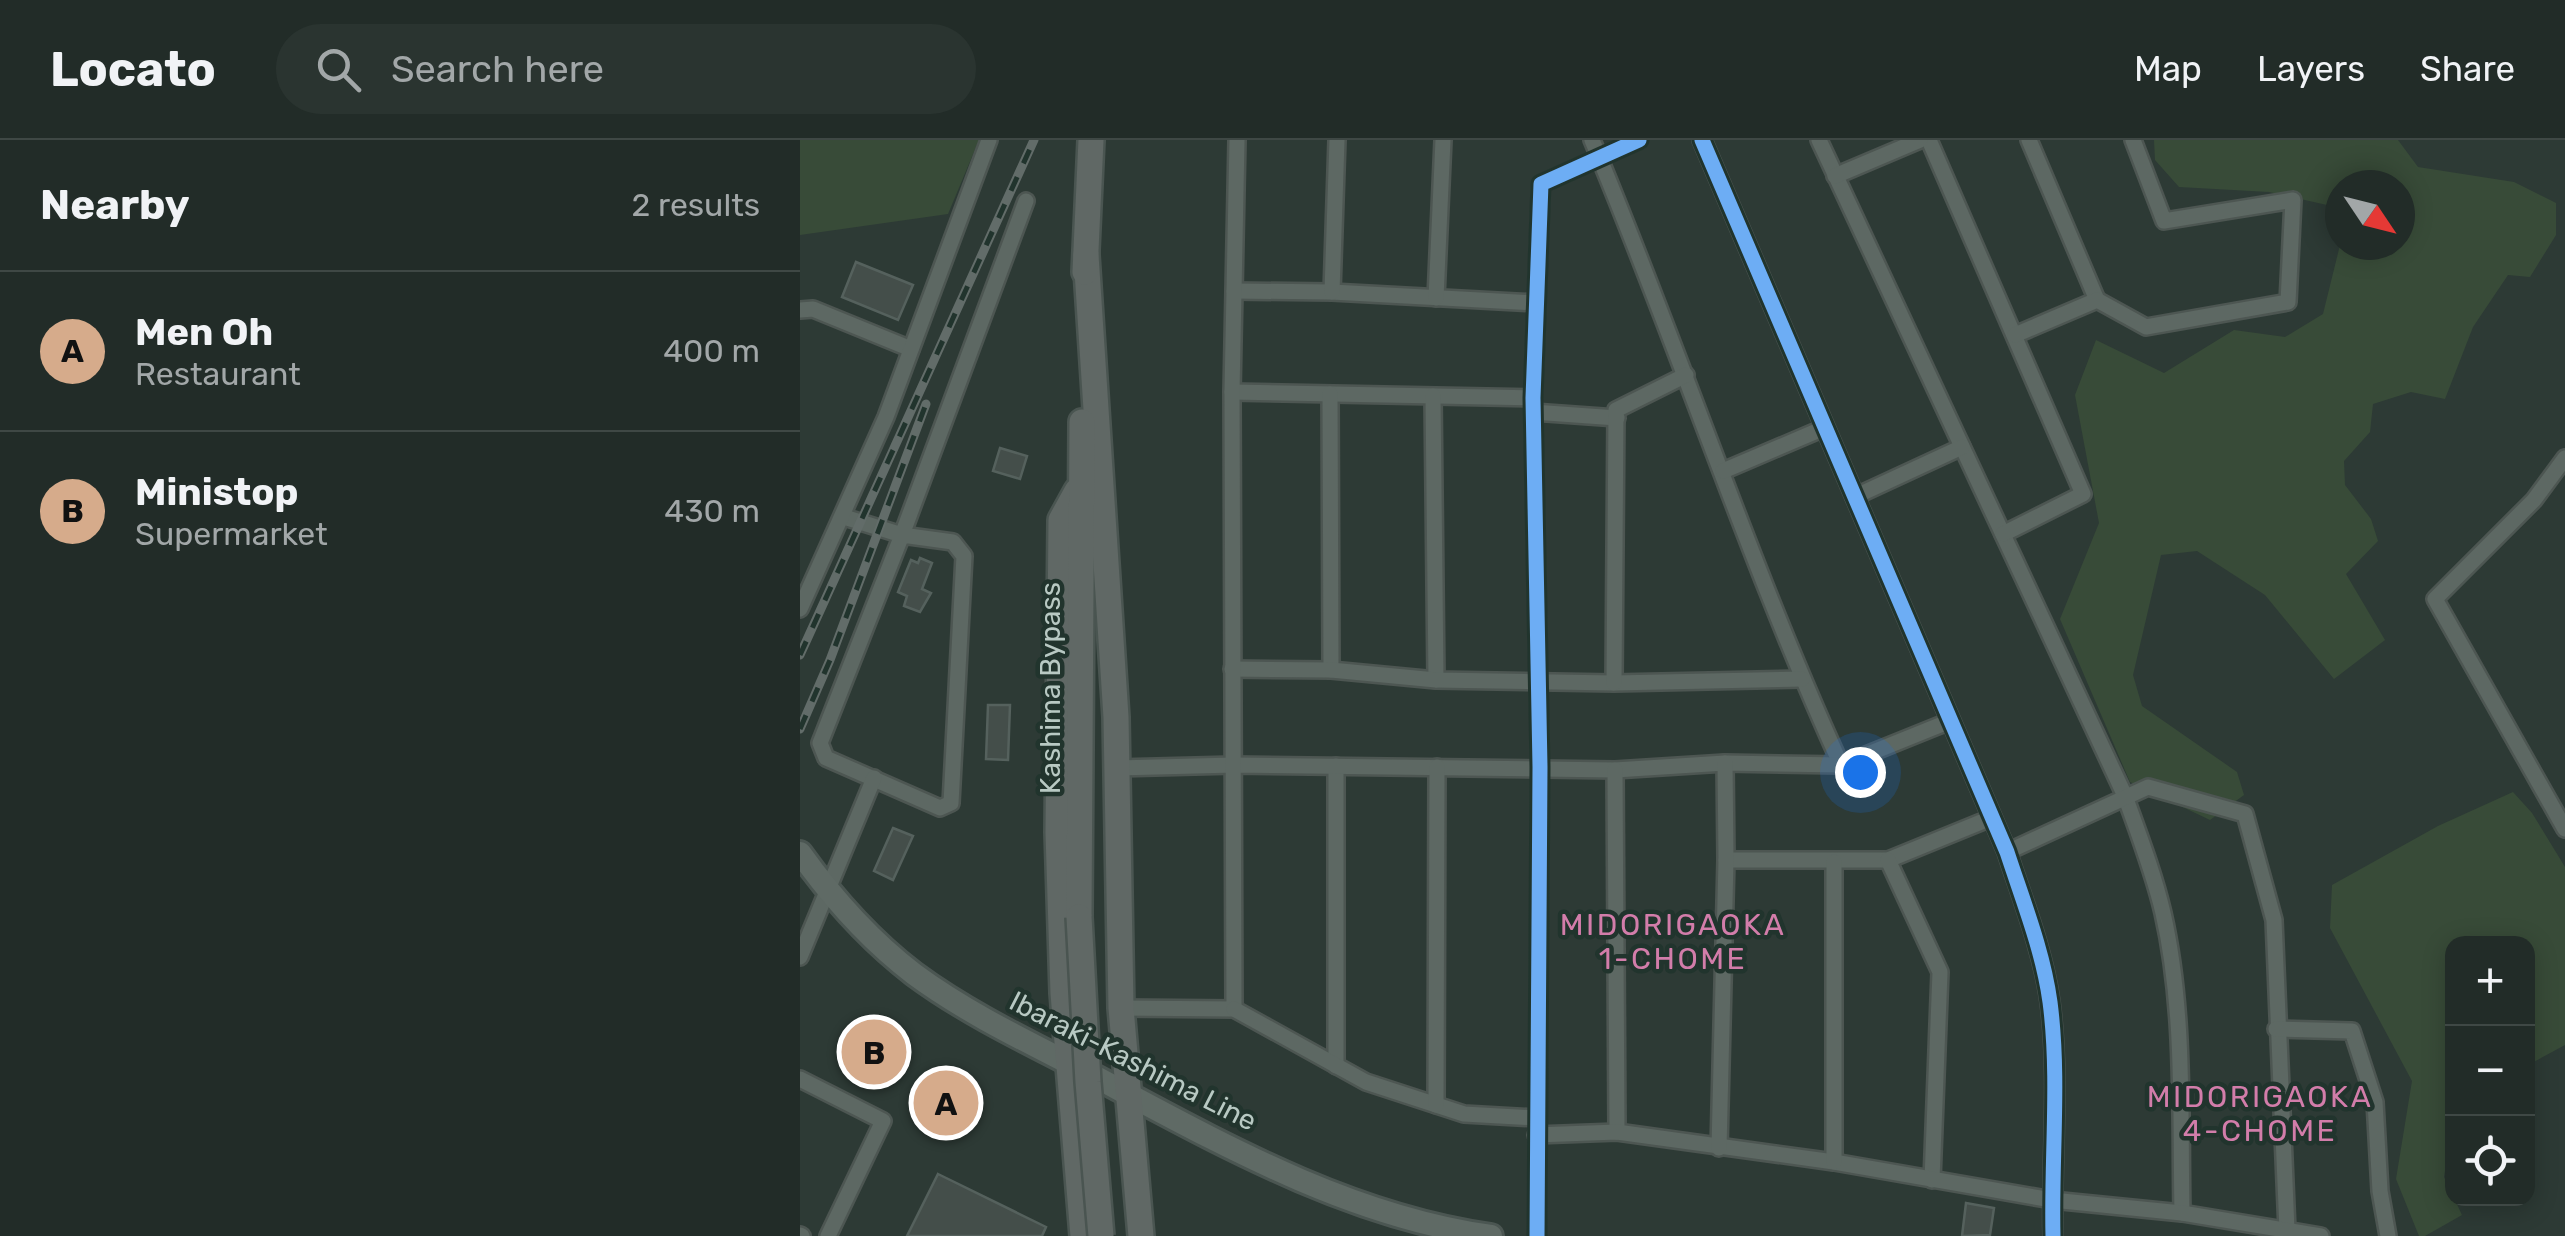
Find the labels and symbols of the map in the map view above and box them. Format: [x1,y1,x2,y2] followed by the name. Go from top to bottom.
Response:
[2325,170,2415,260] north arrow
[1034,582,1067,794] street label: Kashima Bypass
[1835,747,1886,798] your location
[1560,907,1786,977] district label: MIDORIGAOKA 1-CHOME
[1004,984,1262,1138] street label: Ibaraki-Kashima Line
[842,1014,906,1090] pin: B
[914,1066,978,1140] pin: A
[2147,1079,2373,1149] district label: MIDORIGAOKA 4-CHOME

